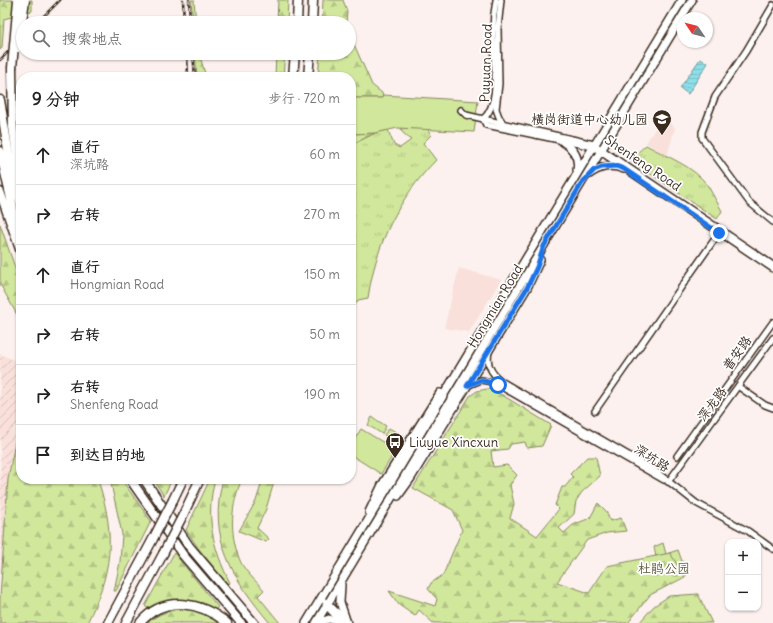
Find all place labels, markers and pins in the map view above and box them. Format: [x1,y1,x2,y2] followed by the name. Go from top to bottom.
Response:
[651,108,673,136] school or university icon: 横岗街道中心幼儿园
[531,111,648,128] place label: 横岗街道中心幼儿园
[384,431,406,459] bus stop icon: Liuyue Xincxun
[409,434,499,451] place label: Liuyue Xincxun

